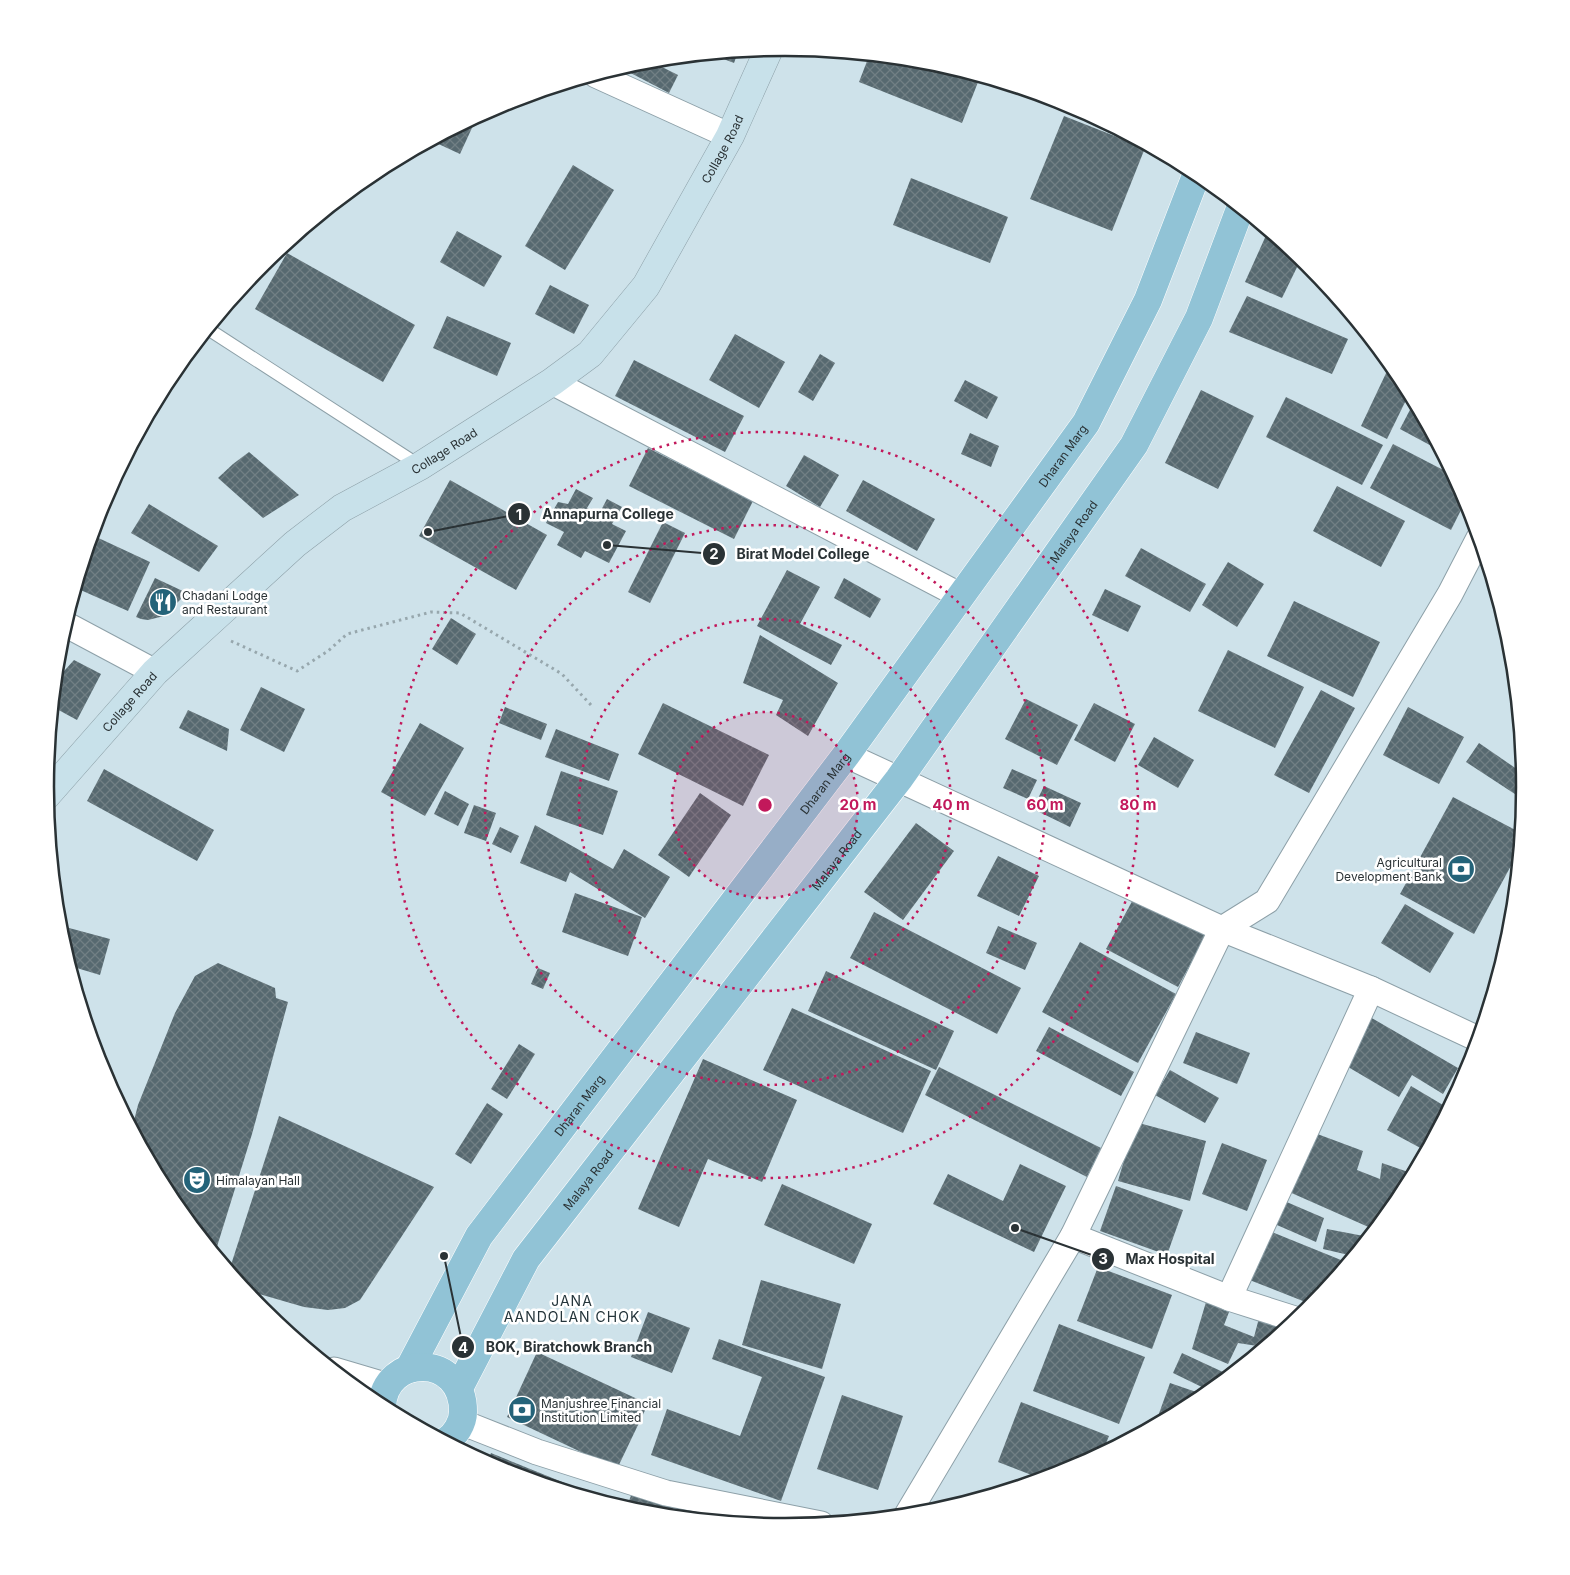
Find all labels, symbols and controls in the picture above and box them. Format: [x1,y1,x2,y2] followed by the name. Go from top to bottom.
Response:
[698,113,746,186] street label: Collage Road
[1035,421,1090,490] street label: Dharan Marg
[408,424,480,477] street label: Collage Road
[1046,497,1100,566] street label: Malaya Road
[507,500,683,529] callout: Annapurna College
[516,505,522,524] text: 1
[542,505,674,522] text: Annapurna College
[702,540,880,569] callout: Birat Model College
[709,544,719,563] text: 2
[736,545,870,562] text: Birat Model College
[148,587,178,617] restaurant icon: Chadani Lodge and Restaurant
[182,588,268,617] place label: Chadani Lodge and Restaurant
[99,668,160,735] street label: Collage Road
[796,749,853,817] street label: Dharan Marg
[840,795,876,814] text: 20 m
[932,795,970,814] text: 40 m
[1026,795,1064,814] text: 60 m
[1119,795,1157,814] text: 80 m
[756,796,774,814] centre of rings
[808,826,865,893] street label: Malaya Road
[1446,854,1476,884] bank icon: Agricultural Development Bank
[1335,855,1442,884] place label: Agricultural Development Bank
[551,1071,607,1139] street label: Dharan Marg
[559,1146,616,1213] street label: Malaya Road
[182,1165,212,1195] theatre icon: Himalayan Hall
[216,1173,300,1188] place label: Himalayan Hall
[1091,1245,1225,1274] callout: Max Hospital
[1098,1249,1108,1268] text: 3
[1125,1250,1215,1267] text: Max Hospital
[504,1292,640,1325] district label: JANA AANDOLAN CHOK
[450,1333,663,1362] callout: BOK, Biratchowk Branch
[458,1338,468,1357] text: 4
[486,1338,652,1355] text: BOK, Biratchowk Branch
[507,1395,537,1425] bank icon: Manjushree Financial Institution Limited
[541,1396,661,1425] place label: Manjushree Financial Institution Limited

